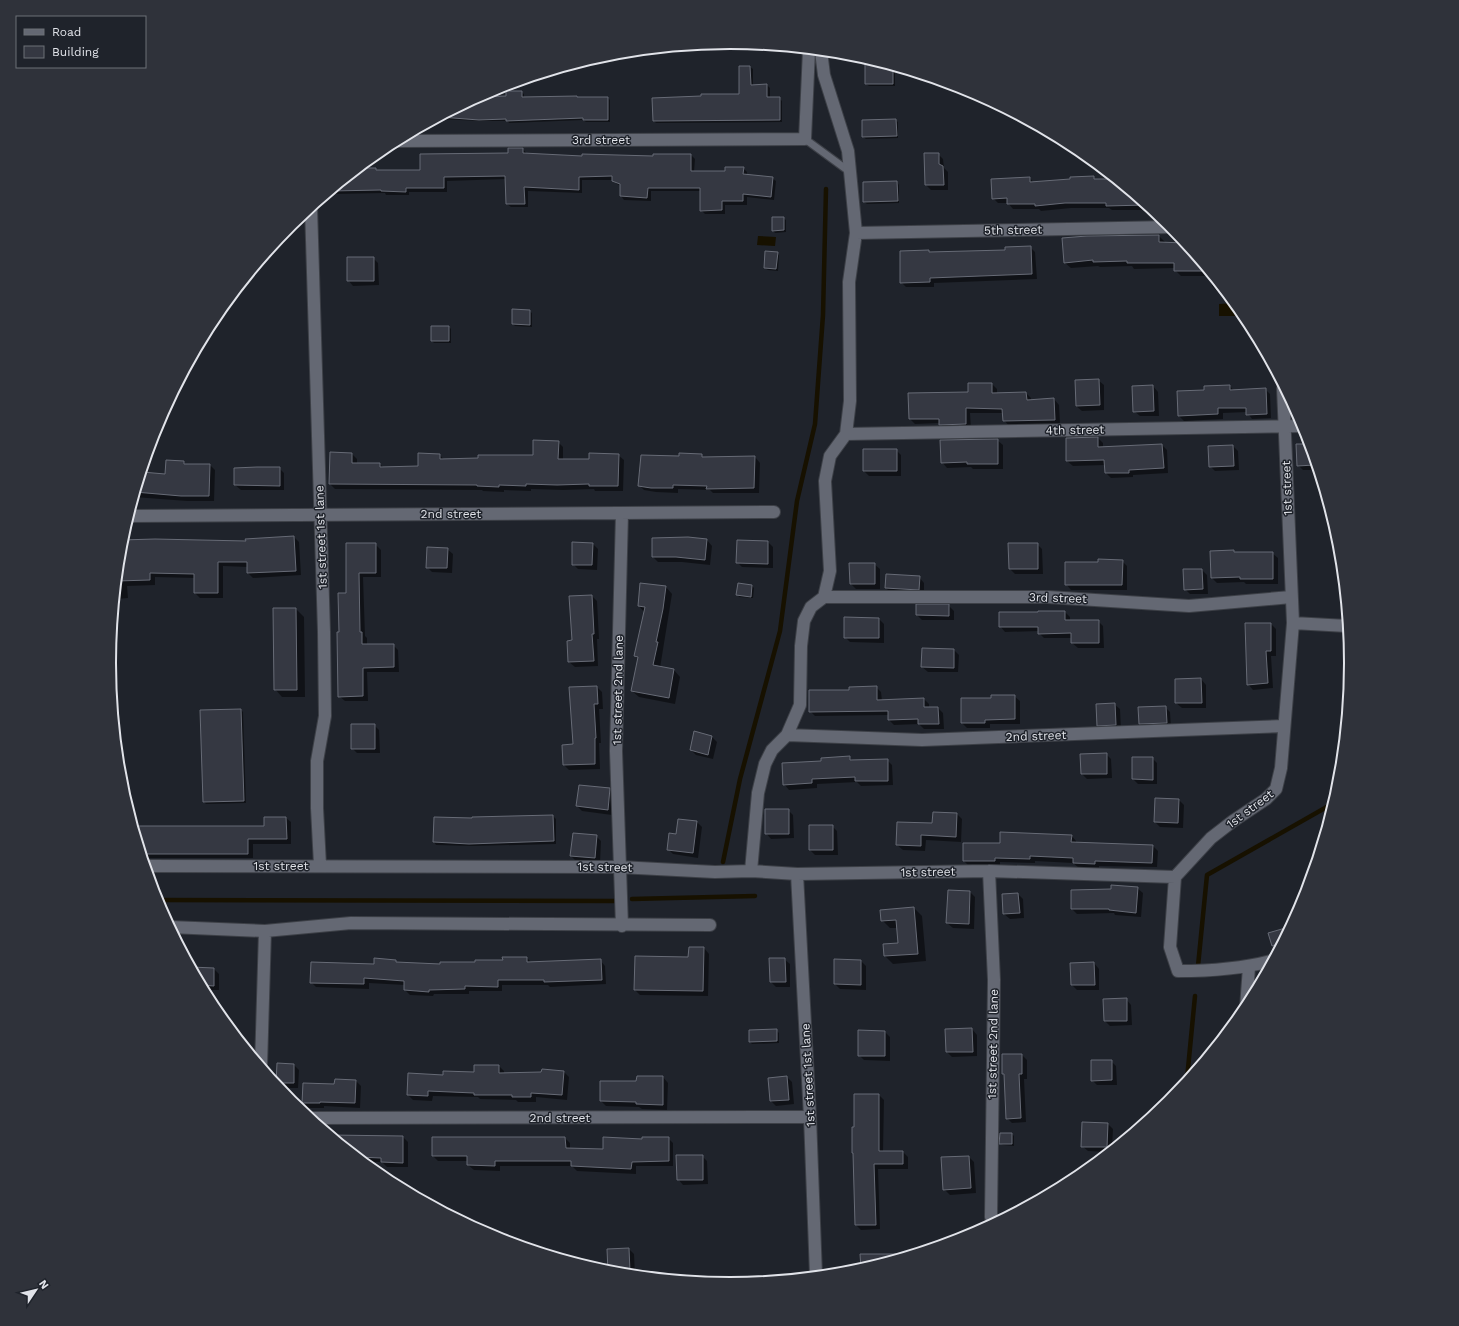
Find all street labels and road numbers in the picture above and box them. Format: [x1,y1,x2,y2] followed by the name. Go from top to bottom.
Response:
[572,133,630,147] street label: 3rd street
[984,222,1042,238] street label: 5th street
[1046,422,1104,438] street label: 4th street
[1279,460,1295,516] street label: 1st street
[312,485,330,589] street label: 1st street 1st lane
[421,507,481,521] street label: 2nd street
[1029,590,1087,606] street label: 3rd street
[610,635,626,745] street label: 1st street 2nd lane
[1005,728,1067,744] street label: 2nd street
[1224,787,1276,831] street label: 1st street
[254,859,308,873] street label: 1st street
[577,860,633,874] street label: 1st street
[900,865,956,879] street label: 1st street
[985,989,1001,1099] street label: 1st street 2nd lane
[798,1023,818,1127] street label: 1st street 1st lane
[530,1111,590,1125] street label: 2nd street

